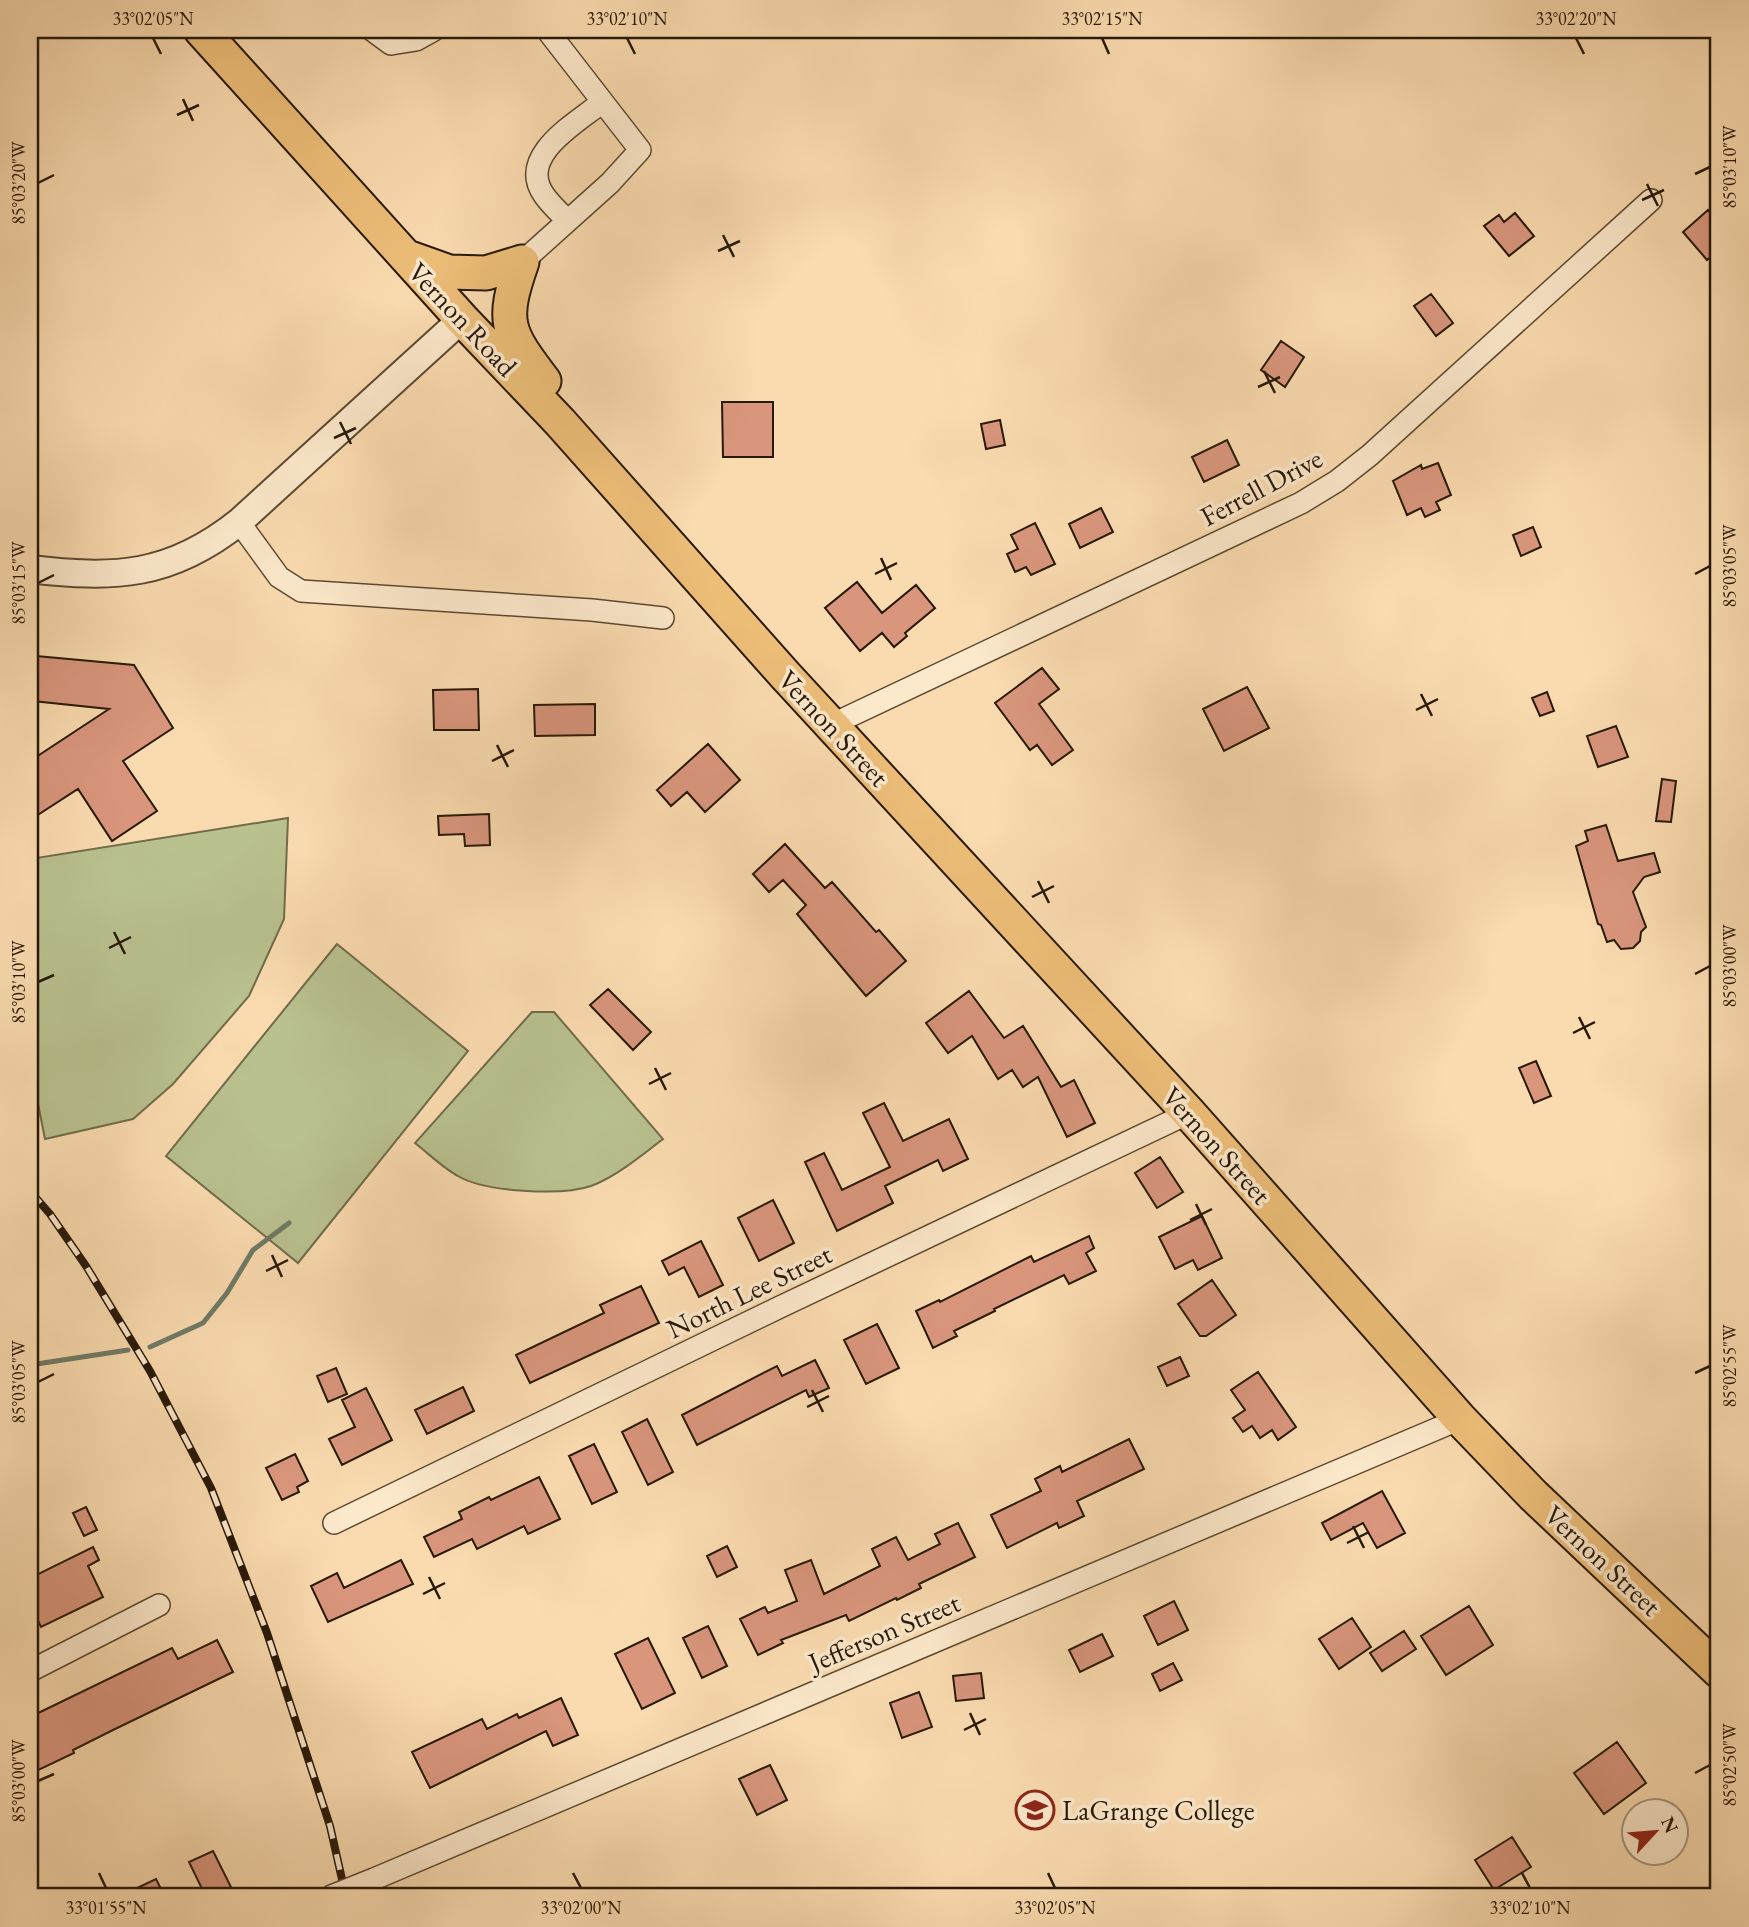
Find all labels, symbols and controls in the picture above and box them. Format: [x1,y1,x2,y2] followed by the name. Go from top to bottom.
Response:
[113,7,194,30] text: 33°02'05"N
[587,7,668,30] text: 33°02'10"N
[1062,7,1143,30] text: 33°02'15"N
[1536,7,1617,30] text: 33°02'20"N
[1718,125,1741,209] text: 85°03'10"W
[7,141,30,225] text: 85°03'20"W
[401,254,526,385] street label: Vernon Road
[1194,440,1328,534] street label: Ferrell Drive
[1718,524,1741,608] text: 85°03'05"W
[7,541,30,625] text: 85°03'15"W
[771,662,897,794] street label: Vernon Street
[1718,924,1741,1008] text: 85°03'00"W
[7,940,30,1024] text: 85°03'10"W
[1154,1078,1280,1212] street label: Vernon Street
[661,1235,838,1346] street label: North Lee Street
[1718,1324,1741,1408] text: 85°02'55"W
[7,1340,30,1424] text: 85°03'05"W
[1537,1497,1669,1623] street label: Vernon Street
[801,1584,965,1681] street label: Jefferson Street
[1718,1723,1741,1807] text: 85°02'50"W
[7,1739,30,1823] text: 85°03'00"W
[1014,1789,1056,1831] school or university icon: LaGrange College
[1062,1792,1255,1828] place label: LaGrange College
[1620,1798,1690,1868] north arrow
[1655,1812,1685,1838] text: N
[66,1896,147,1919] text: 33°01'55"N
[541,1896,622,1919] text: 33°02'00"N
[1015,1896,1096,1919] text: 33°02'05"N
[1490,1896,1571,1919] text: 33°02'10"N

